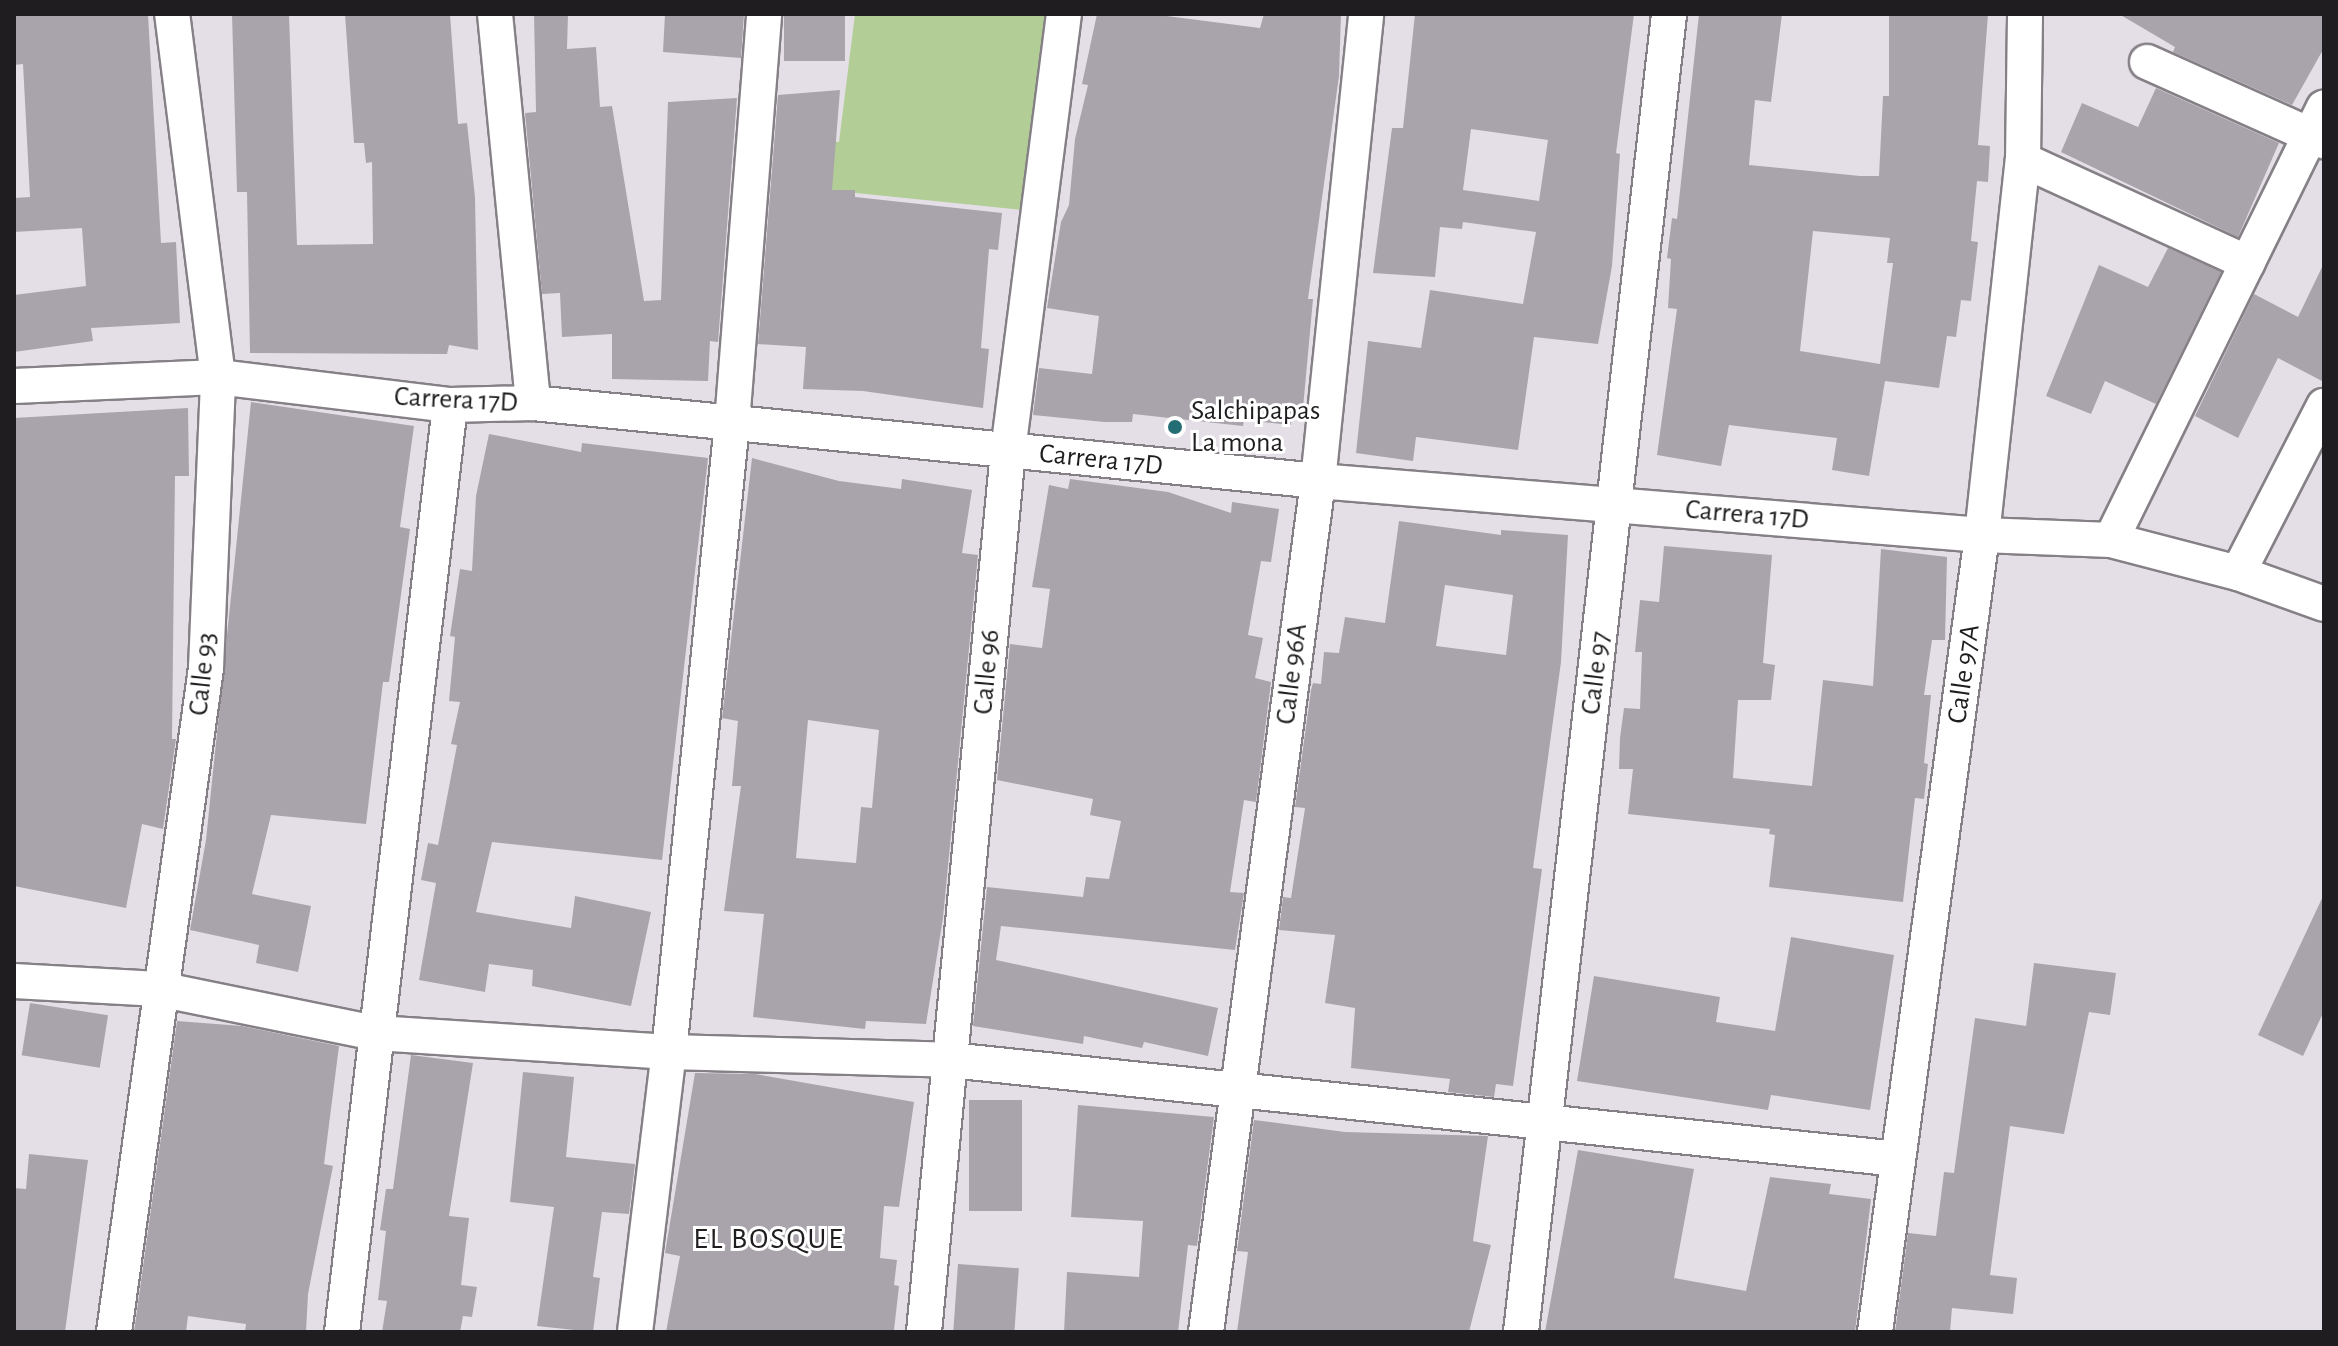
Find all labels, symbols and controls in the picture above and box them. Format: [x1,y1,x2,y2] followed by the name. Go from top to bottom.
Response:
[393,380,519,420] street label: Carrera 17D
[1191,394,1320,460] place label: Salchipapas La mona
[1166,418,1184,436] marker: Salchipapas La mona
[1038,437,1164,483] street label: Carrera 17D
[1684,493,1810,537] street label: Carrera 17D
[1269,622,1315,726] street label: Calle 96A
[1940,622,1988,726] street label: Calle 97A
[967,628,1007,716] street label: Calle 96
[1574,629,1618,717] street label: Calle 97
[182,631,224,717] street label: Calle 93
[693,1221,845,1257] district label: EL BOSQUE

